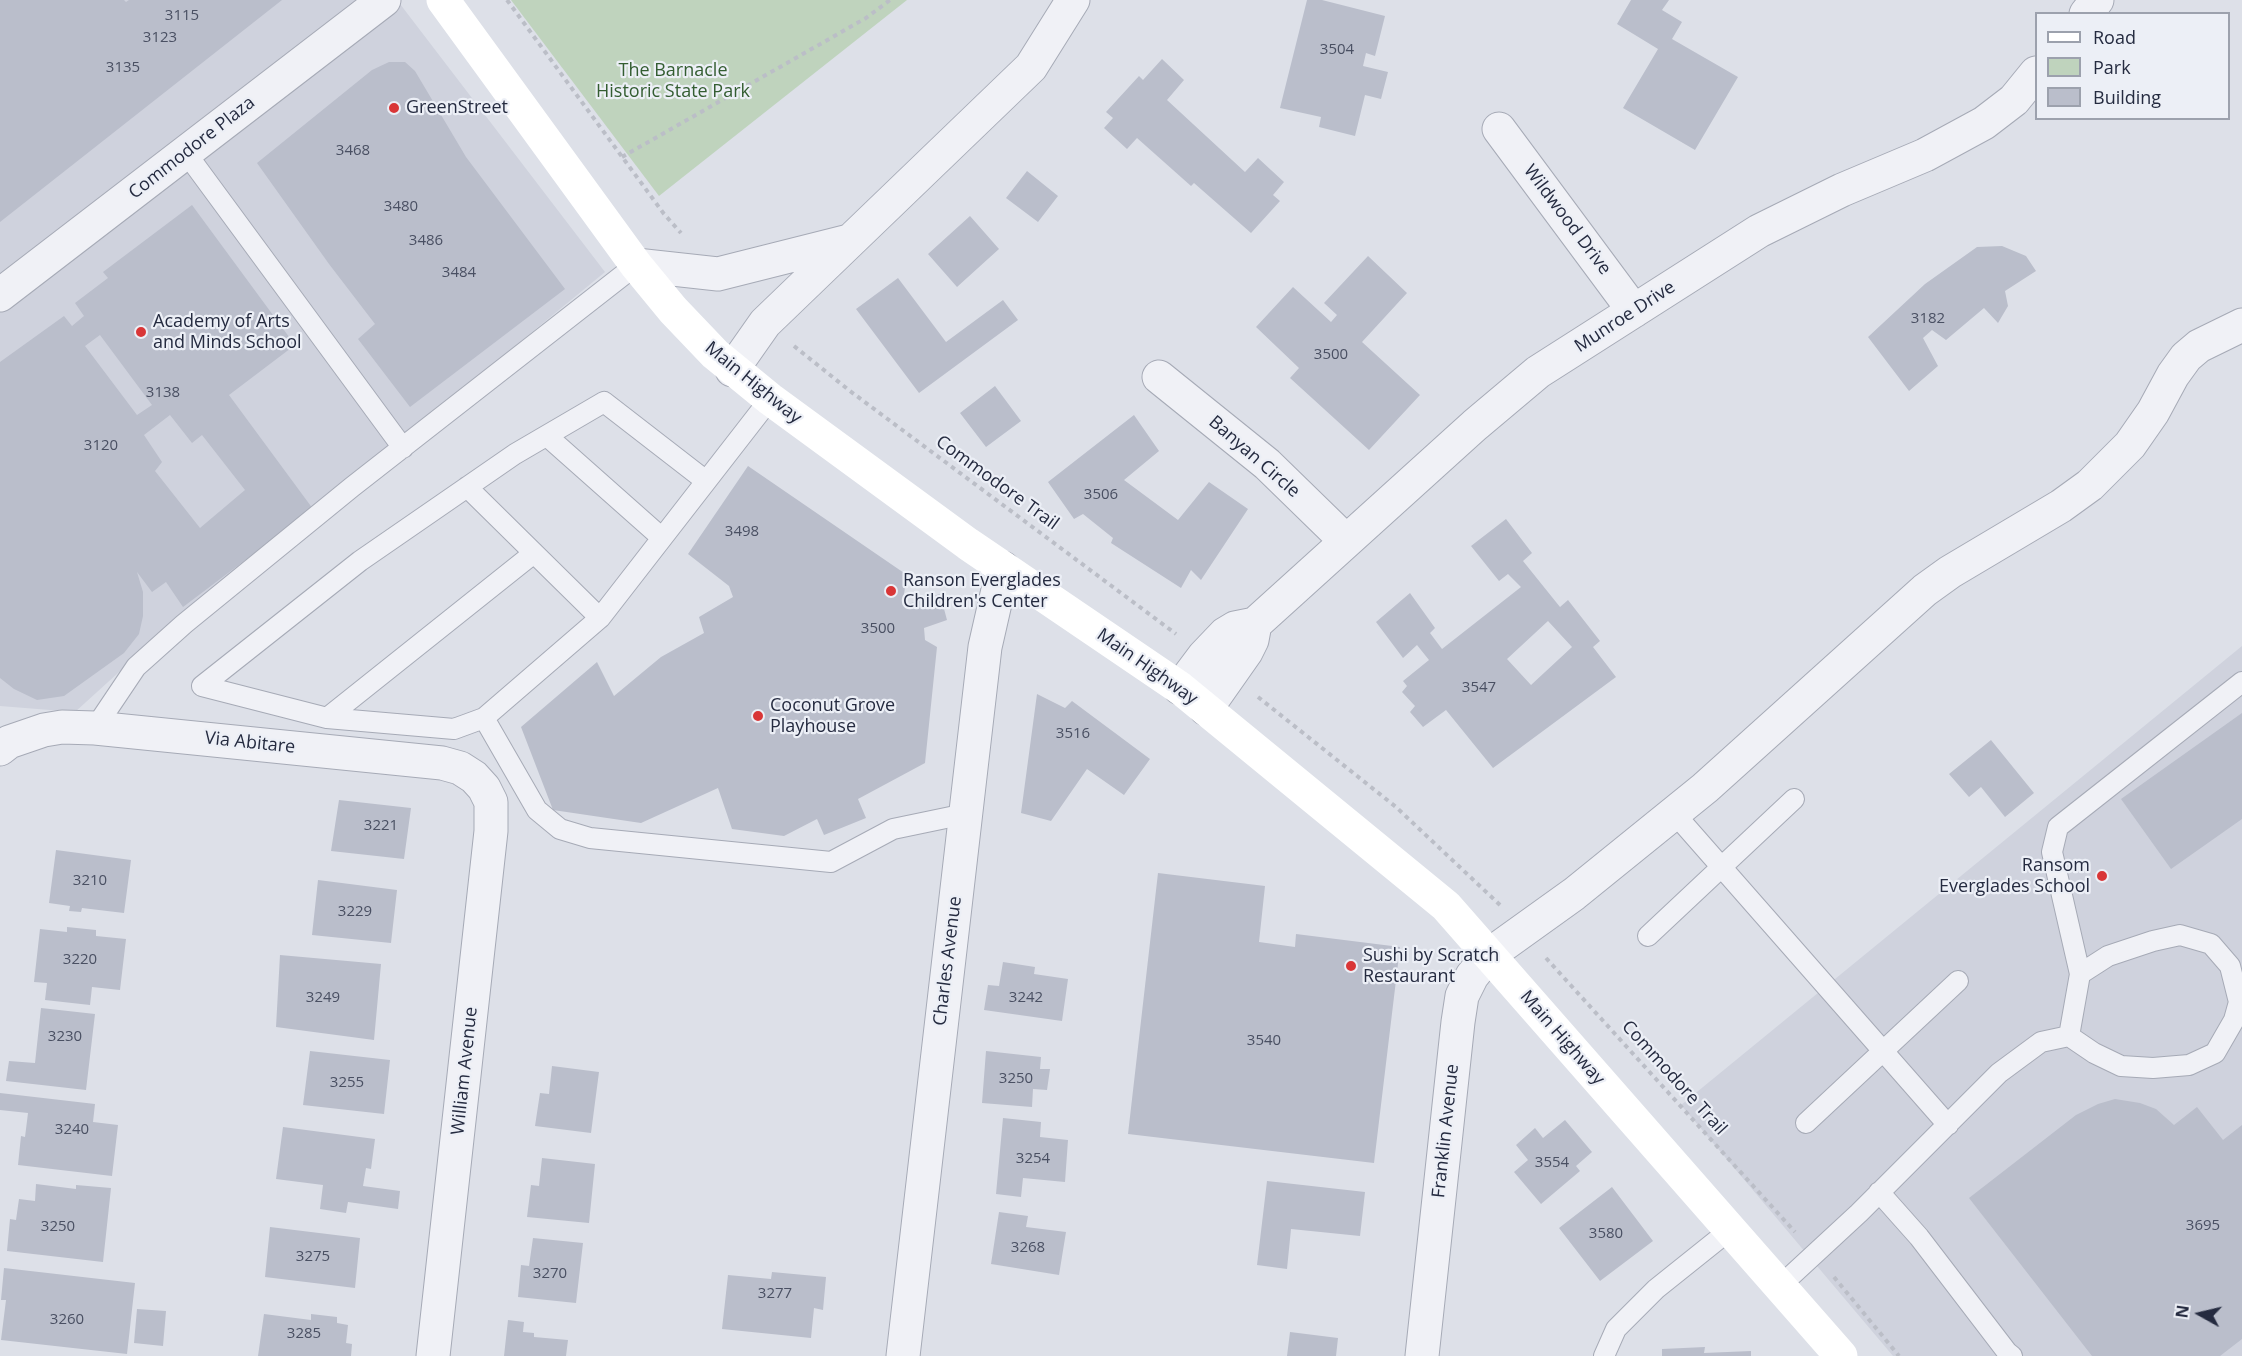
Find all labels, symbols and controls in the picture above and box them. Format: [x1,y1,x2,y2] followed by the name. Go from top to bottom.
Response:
[165,7,199,25] house number: 3115
[2035,12,2230,120] legend
[2093,25,2136,49] text: Road
[143,29,177,47] house number: 3123
[1320,41,1354,59] house number: 3504
[2093,55,2131,79] text: Park
[106,59,140,77] house number: 3135
[596,60,750,103] park label: The Barnacle Historic State Park
[2093,85,2161,109] text: Building
[125,92,259,204] street label: Commodore Plaza
[406,97,508,119] place label: GreenStreet
[387,101,401,115] marker: GreenStreet
[336,142,370,160] house number: 3468
[1519,161,1615,279] street label: Wildwood Drive
[384,198,418,216] house number: 3480
[409,232,443,250] house number: 3486
[442,264,476,282] house number: 3484
[1571,277,1679,357] street label: Munroe Drive
[1911,310,1945,328] house number: 3182
[153,311,302,354] place label: Academy of Arts and Minds School
[134,325,148,339] marker: Academy of Arts and Minds School
[700,337,806,429] street label: Main Highway
[1314,346,1348,364] house number: 3500
[146,384,180,402] house number: 3138
[1204,411,1304,503] street label: Banyan Circle
[931,431,1063,535] street label: Commodore Trail
[84,437,118,455] house number: 3120
[1084,486,1118,504] house number: 3506
[725,523,759,541] house number: 3498
[903,570,1061,612] place label: Ranson Everglades Children's Center
[884,584,898,598] marker: Ranson Everglades Children's Center
[861,620,895,638] house number: 3500
[1092,624,1202,710] street label: Main Highway
[1462,679,1496,697] house number: 3547
[770,695,895,738] place label: Coconut Grove Playhouse
[751,709,765,723] marker: Coconut Grove Playhouse
[1056,725,1090,743] house number: 3516
[204,728,296,758] street label: Via Abitare
[364,817,398,835] house number: 3221
[1939,855,2090,898] place label: Ransom Everglades School
[2095,869,2109,883] marker: Ransom Everglades School
[73,872,107,890] house number: 3210
[929,895,967,1027] street label: Charles Avenue
[338,903,372,921] house number: 3229
[1363,945,1499,988] place label: Sushi by Scratch Restaurant
[63,951,97,969] house number: 3220
[1344,959,1358,973] marker: Sushi by Scratch Restaurant
[1515,986,1609,1090] street label: Main Highway
[306,989,340,1007] house number: 3249
[1009,989,1043,1007] house number: 3242
[448,1006,482,1136] street label: William Avenue
[1617,1016,1731,1140] street label: Commodore Trail
[48,1028,82,1046] house number: 3230
[1247,1032,1281,1050] house number: 3540
[1428,1063,1464,1199] street label: Franklin Avenue
[999,1070,1033,1088] house number: 3250
[330,1074,364,1092] house number: 3255
[55,1121,89,1139] house number: 3240
[1016,1150,1050,1168] house number: 3254
[1535,1154,1569,1172] house number: 3554
[2186,1217,2220,1235] house number: 3695
[41,1218,75,1236] house number: 3250
[1589,1225,1623,1243] house number: 3580
[1011,1239,1045,1257] house number: 3268
[296,1248,330,1266] house number: 3275
[533,1265,567,1283] house number: 3270
[2170,1284,2230,1344] north arrow
[758,1285,792,1303] house number: 3277
[2170,1304,2194,1319] text: N
[50,1311,84,1329] house number: 3260
[287,1325,321,1343] house number: 3285

